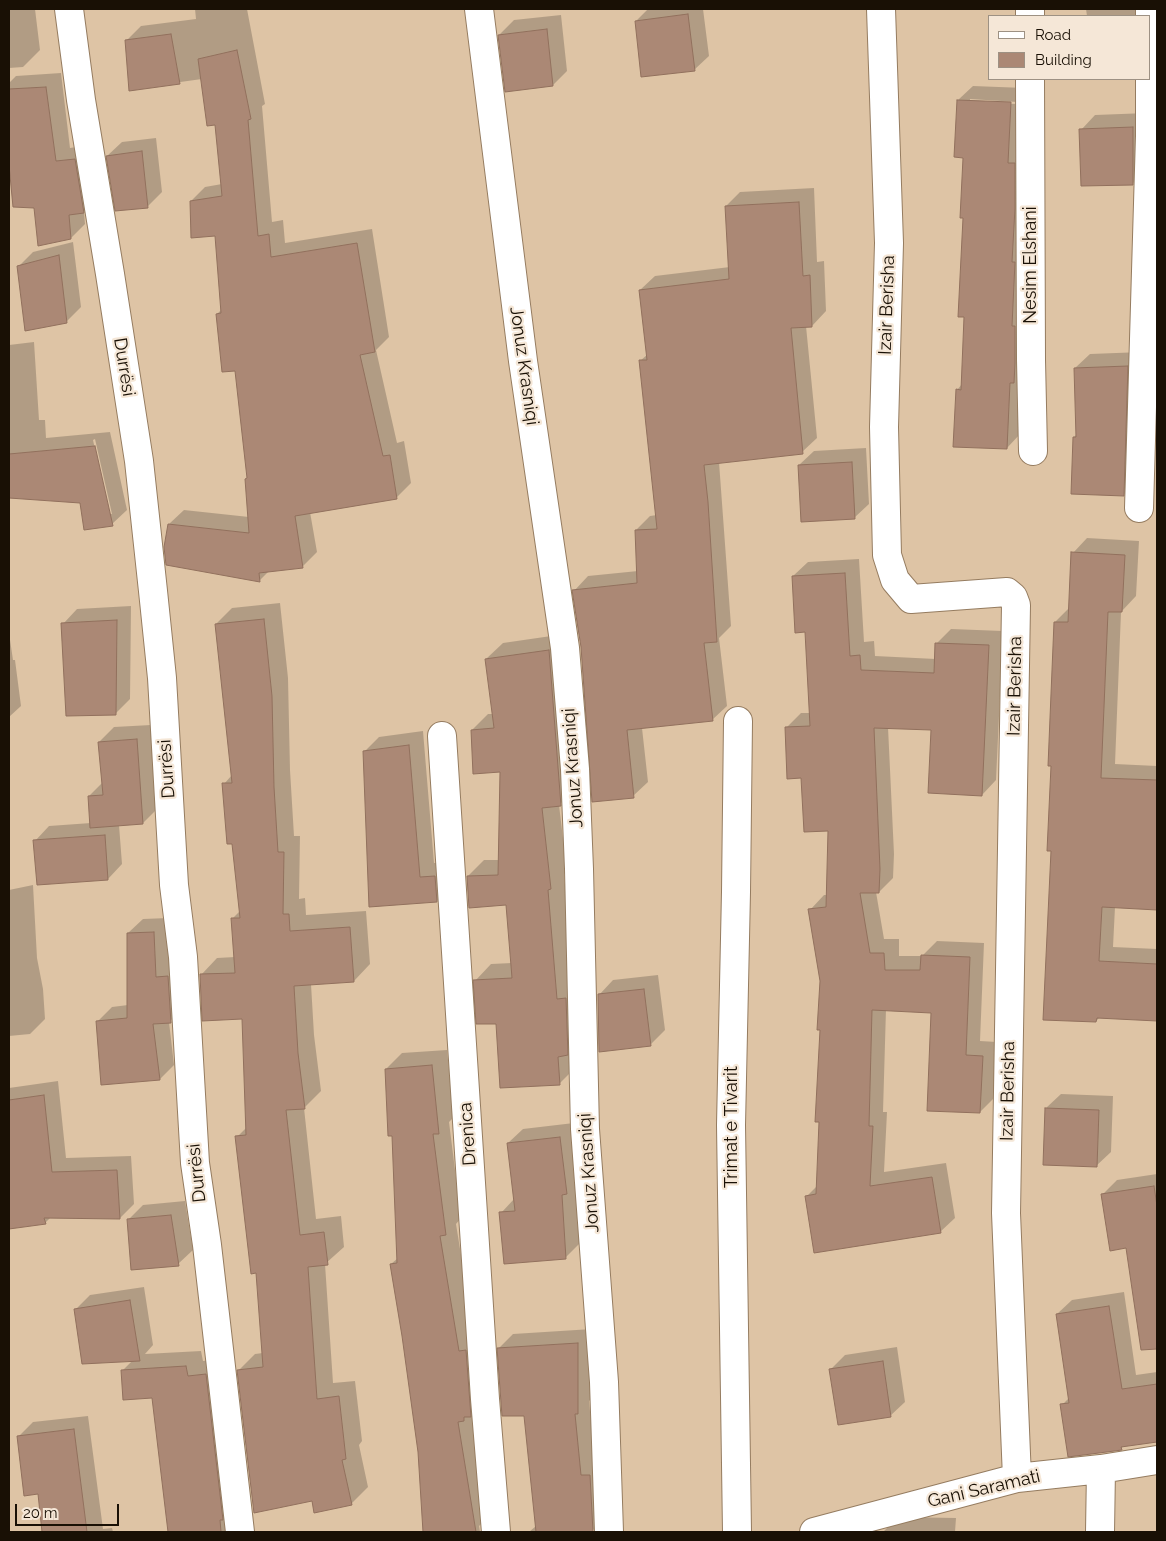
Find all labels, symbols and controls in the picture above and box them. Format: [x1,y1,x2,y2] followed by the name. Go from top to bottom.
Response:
[988,15,1151,80] legend
[1035,26,1071,44] text: Road
[1035,51,1092,69] text: Building
[1020,206,1042,324] street label: Nesim Elshani
[874,255,900,355] street label: Izair Berisha
[505,305,543,427] street label: Jonuz Krasniqi
[109,336,139,398] street label: Durrësi
[1003,636,1027,736] street label: Izair Berisha
[558,708,588,828] street label: Jonuz Krasniqi
[154,739,180,799] street label: Durrësi
[996,1041,1020,1141] street label: Izair Berisha
[721,1066,743,1188] street label: Trimat e Tivarit
[455,1102,481,1166] street label: Drenica
[574,1113,604,1233] street label: Jonuz Krasniqi
[183,1142,211,1204] street label: Durrësi
[926,1466,1042,1512] street label: Gani Saramati
[18,1494,121,1526] scale bar
[23,1504,58,1522] text: 20 m

